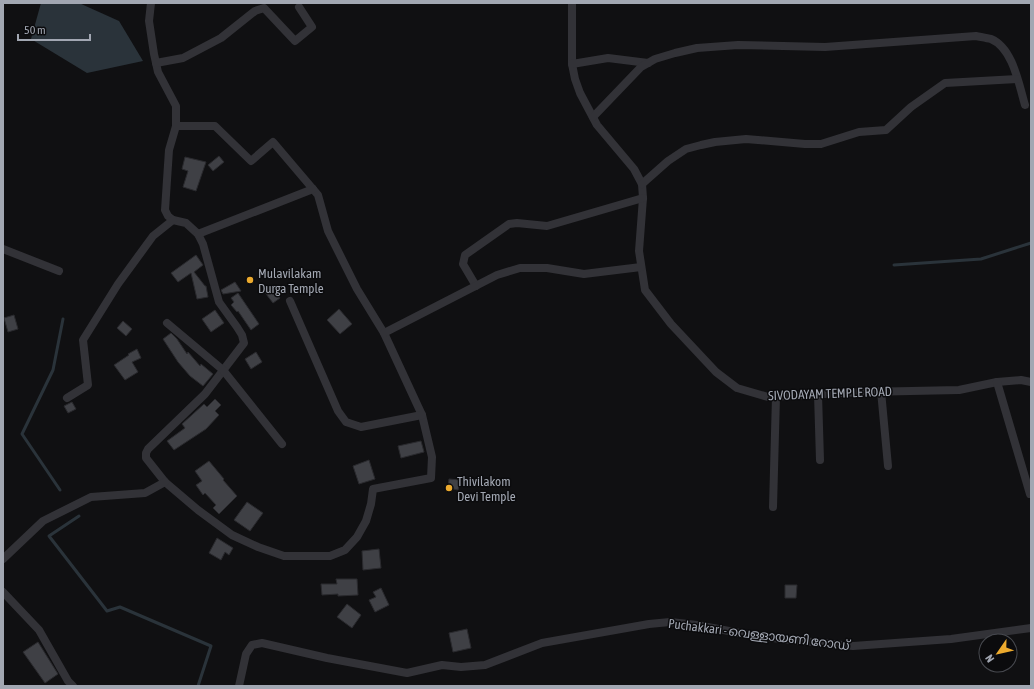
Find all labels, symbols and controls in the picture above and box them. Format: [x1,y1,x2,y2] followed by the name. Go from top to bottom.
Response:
[18,16,90,42] scale bar
[24,23,46,37] text: 50 m
[258,266,324,296] place label: Mulavilakam Durga Temple
[245,275,255,285] marker: Mulavilakam Durga Temple
[768,384,892,403] street label: SIVODAYAM TEMPLE ROAD
[457,474,516,504] place label: Thivilakom Devi Temple
[444,483,454,493] marker: Thivilakom Devi Temple
[667,616,852,653] street label: Puchakkari - വെള്ളായണി റോഡ്
[978,633,1018,673] north arrow
[983,653,997,665] text: N

